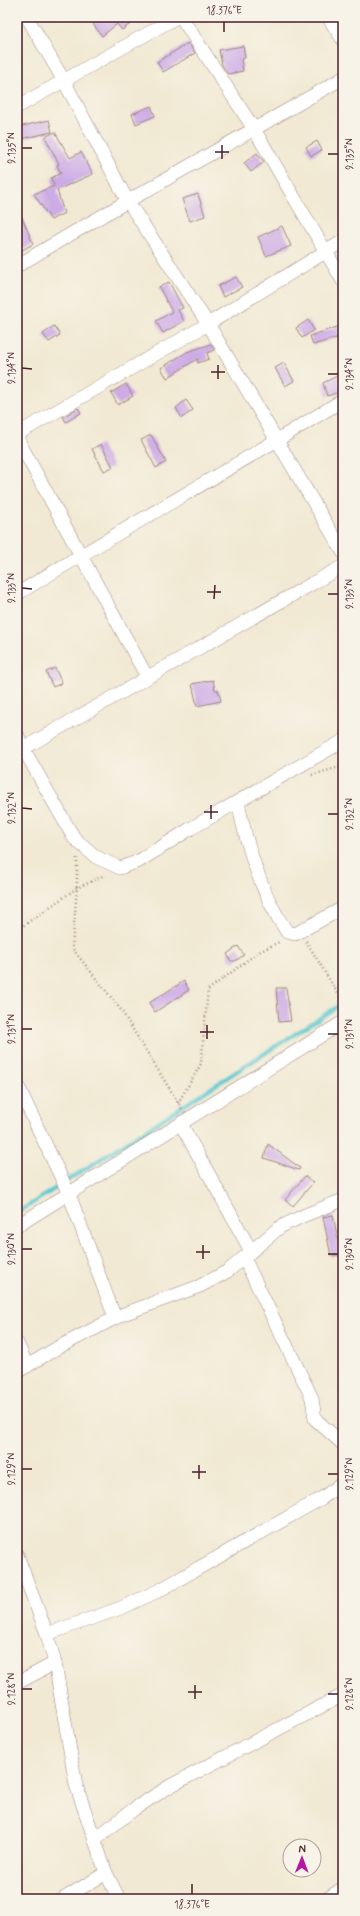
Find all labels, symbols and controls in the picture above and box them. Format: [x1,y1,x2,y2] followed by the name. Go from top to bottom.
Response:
[206,4,242,18] text: 18.376°E
[5,132,19,164] text: 9.135°N
[343,138,357,170] text: 9.135°N
[5,352,19,384] text: 9.134°N
[343,358,357,390] text: 9.134°N
[5,573,19,603] text: 9.133°N
[343,579,357,609] text: 9.133°N
[5,792,19,824] text: 9.132°N
[343,798,357,830] text: 9.132°N
[5,1014,19,1044] text: 9.131°N
[343,1019,357,1049] text: 9.131°N
[5,1233,19,1265] text: 9.130°N
[343,1238,357,1270] text: 9.130°N
[5,1453,19,1485] text: 9.129°N
[343,1458,357,1490] text: 9.129°N
[5,1672,19,1705] text: 9.128°N
[343,1677,357,1710] text: 9.128°N
[282,1838,322,1878] north arrow
[298,1842,306,1856] text: N
[174,1898,210,1912] text: 18.376°E

